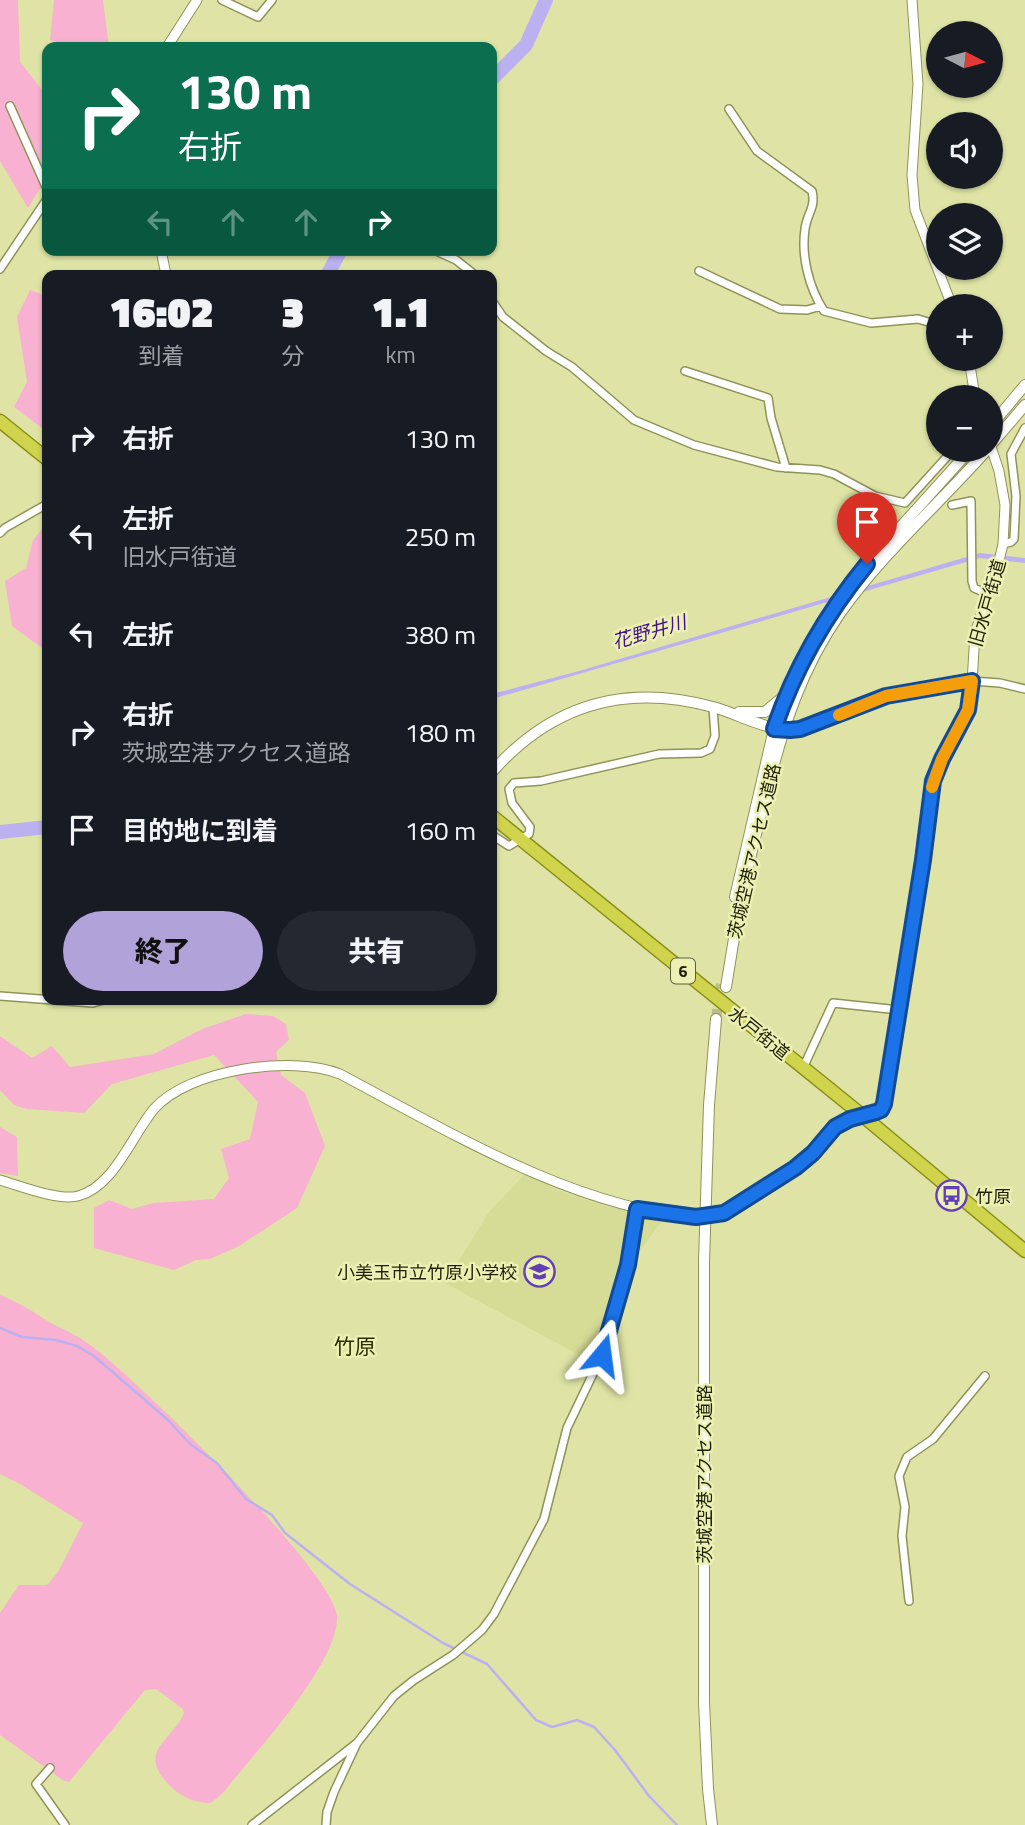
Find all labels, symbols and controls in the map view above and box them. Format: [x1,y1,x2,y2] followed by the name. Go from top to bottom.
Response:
[926,21,1003,98] north arrow
[926,21,1003,462] map controls
[178,53,312,128] text: 130 m
[63,70,154,161] icon: right
[926,112,1003,189] button: sound
[178,122,242,170] text: 右折
[141,203,179,241] icon: left
[214,203,252,241] icon: ahead
[287,203,325,241] icon: ahead
[360,203,398,241] icon: right
[926,203,1003,280] button: layers
[109,279,214,343] text: 16:02
[281,279,304,343] text: 3
[372,279,430,343] text: 1.1
[926,294,1003,371] button: +
[385,337,416,372] text: km
[139,338,185,373] text: 到着
[281,338,304,373] text: 分
[926,385,1003,462] button: −
[63,419,101,457] icon: right
[122,419,174,458] text: 右折
[405,419,476,458] text: 130 m
[837,492,897,564] pin
[122,499,174,538] text: 左折
[848,503,886,541] icon: arrive
[63,517,101,555] icon: left
[405,517,476,556] text: 250 m
[122,539,237,574] text: 旧水戸街道
[962,556,1012,650] street label: 旧水戸街道
[608,606,691,655] water label: 花野井川
[63,615,101,653] icon: left
[122,615,174,654] text: 左折
[405,615,476,654] text: 380 m
[122,695,174,734] text: 右折
[63,713,101,751] icon: right
[405,713,476,752] text: 180 m
[122,735,351,770] text: 茨城空港アクセス道路
[721,761,787,941] street label: 茨城空港アクセス道路
[63,811,101,849] icon: arrive
[122,811,278,850] text: 目的地に到着
[405,811,476,850] text: 160 m
[63,911,263,991] button: 終了
[277,911,476,991] button: 共有
[671,959,695,984] road number: 6
[723,1000,795,1066] street label: 水戸街道
[935,1179,969,1213] bus stop icon: 竹原
[975,1183,1011,1210] place label: 竹原
[523,1255,557,1289] school or university icon: 小美玉市立竹原小学校
[337,1259,517,1286] place label: 小美玉市立竹原小学校
[565,1318,639,1392] position arrow
[334,1330,376,1362] district label: 竹原
[691,1384,718,1564] street label: 茨城空港アクセス道路

